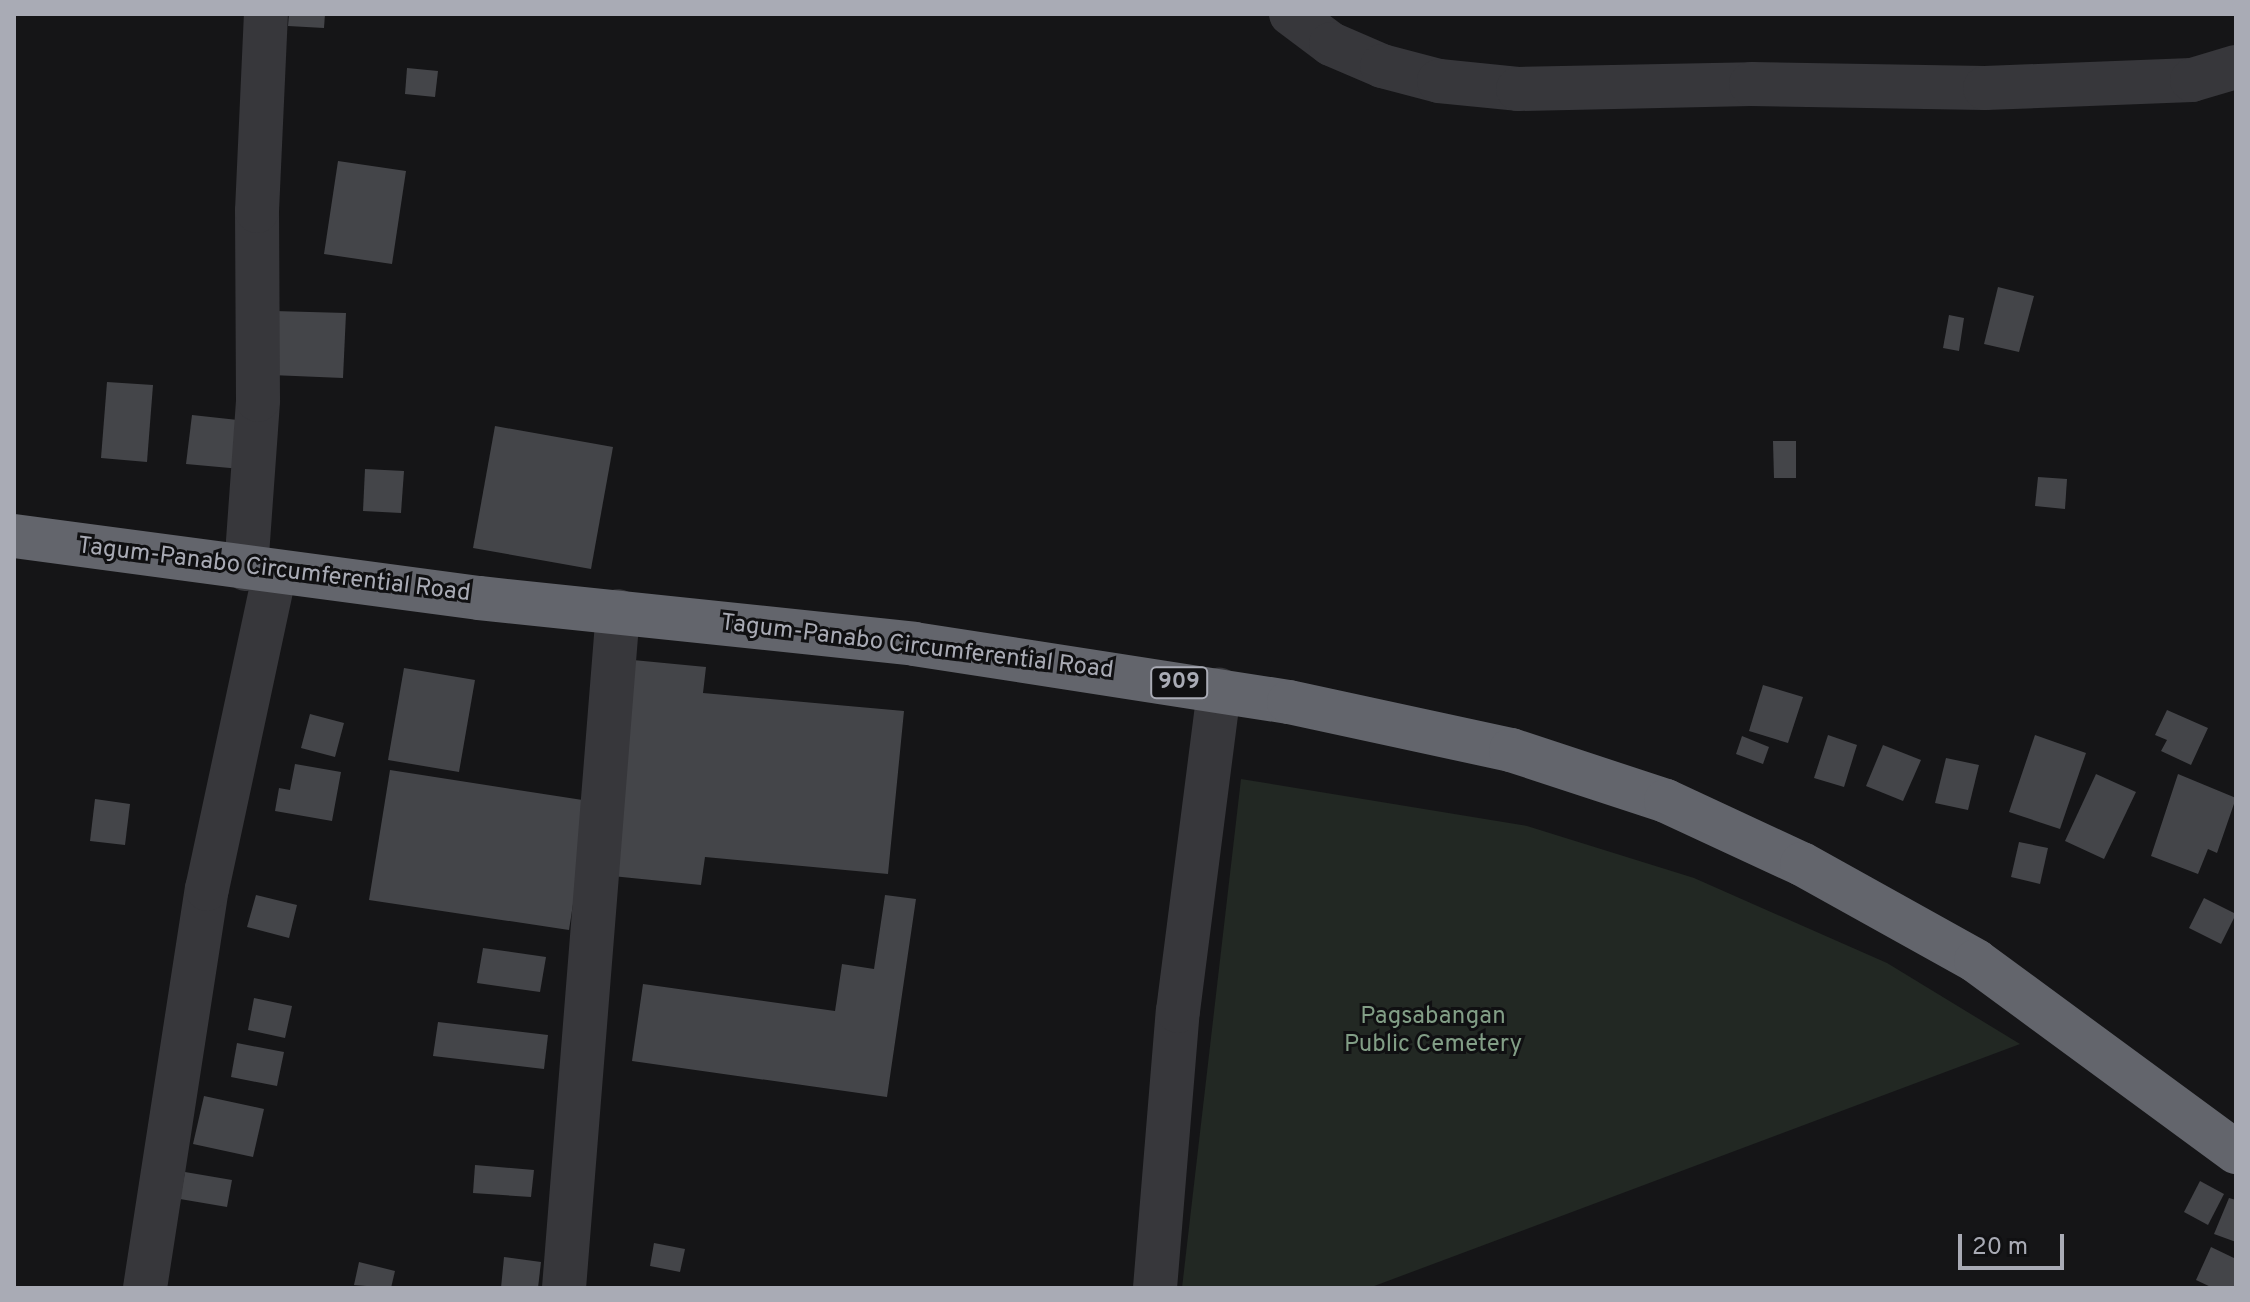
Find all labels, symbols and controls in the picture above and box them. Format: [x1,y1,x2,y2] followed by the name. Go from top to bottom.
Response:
[76,533,472,609] street label: Tagum-Panabo Circumferential Road
[719,610,1115,686] street label: Tagum-Panabo Circumferential Road
[1149,665,1209,701] road number: 909
[1344,1004,1522,1060] park label: Pagsabangan Public Cemetery
[1962,1218,2068,1268] scale bar
[1972,1233,2028,1263] text: 20 m

